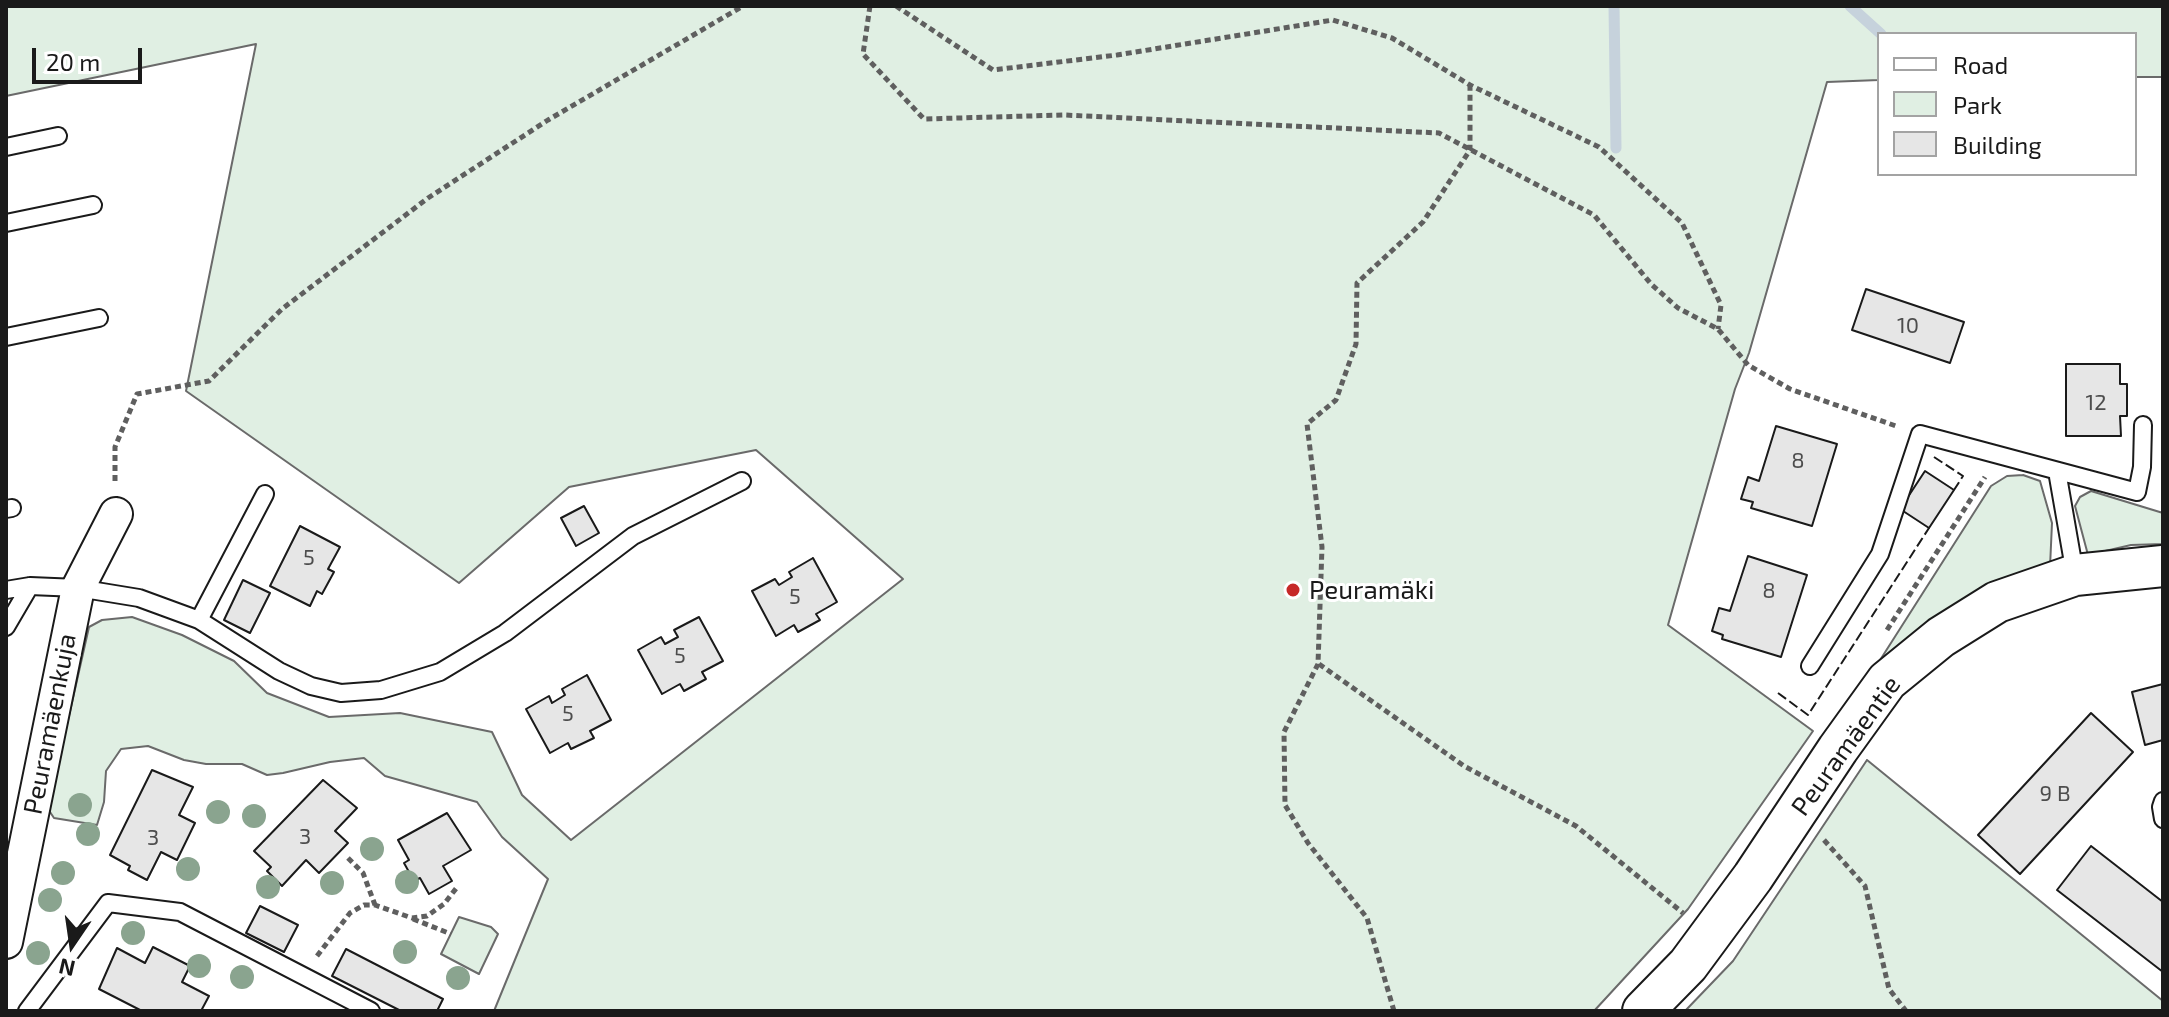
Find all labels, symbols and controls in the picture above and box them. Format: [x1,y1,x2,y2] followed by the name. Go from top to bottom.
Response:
[36,32,146,82] scale bar
[1877,32,2137,176] legend
[46,47,100,76] text: 20 m
[1953,50,2008,79] text: Road
[1953,90,2002,119] text: Park
[1953,130,2042,159] text: Building
[1897,313,1919,339] house number: 10
[2085,390,2107,416] house number: 12
[1791,448,1805,474] house number: 8
[303,545,315,571] house number: 5
[1309,574,1434,606] place label: Peuramäki
[1762,578,1776,604] house number: 8
[1284,581,1302,599] marker: Peuramäki
[789,584,801,610] house number: 5
[17,631,83,817] street label: Peuramäenkuja
[674,643,686,669] house number: 5
[1785,670,1907,822] street label: Peuramäentie
[562,701,574,727] house number: 5
[2039,781,2071,807] house number: 9 B
[299,824,311,850] house number: 3
[147,825,159,851] house number: 3
[32,905,112,985] north arrow
[56,954,77,983] text: N

